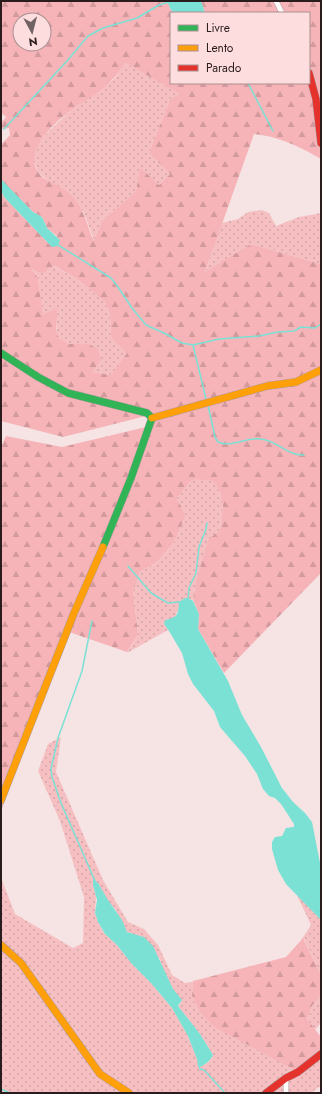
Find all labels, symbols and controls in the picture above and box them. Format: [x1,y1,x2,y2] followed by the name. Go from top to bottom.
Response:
[12,12,52,52] north arrow
[170,12,310,84] legend
[206,19,230,37] text: Livre
[28,33,39,50] text: N
[206,39,234,57] text: Lento
[206,59,242,77] text: Parado

